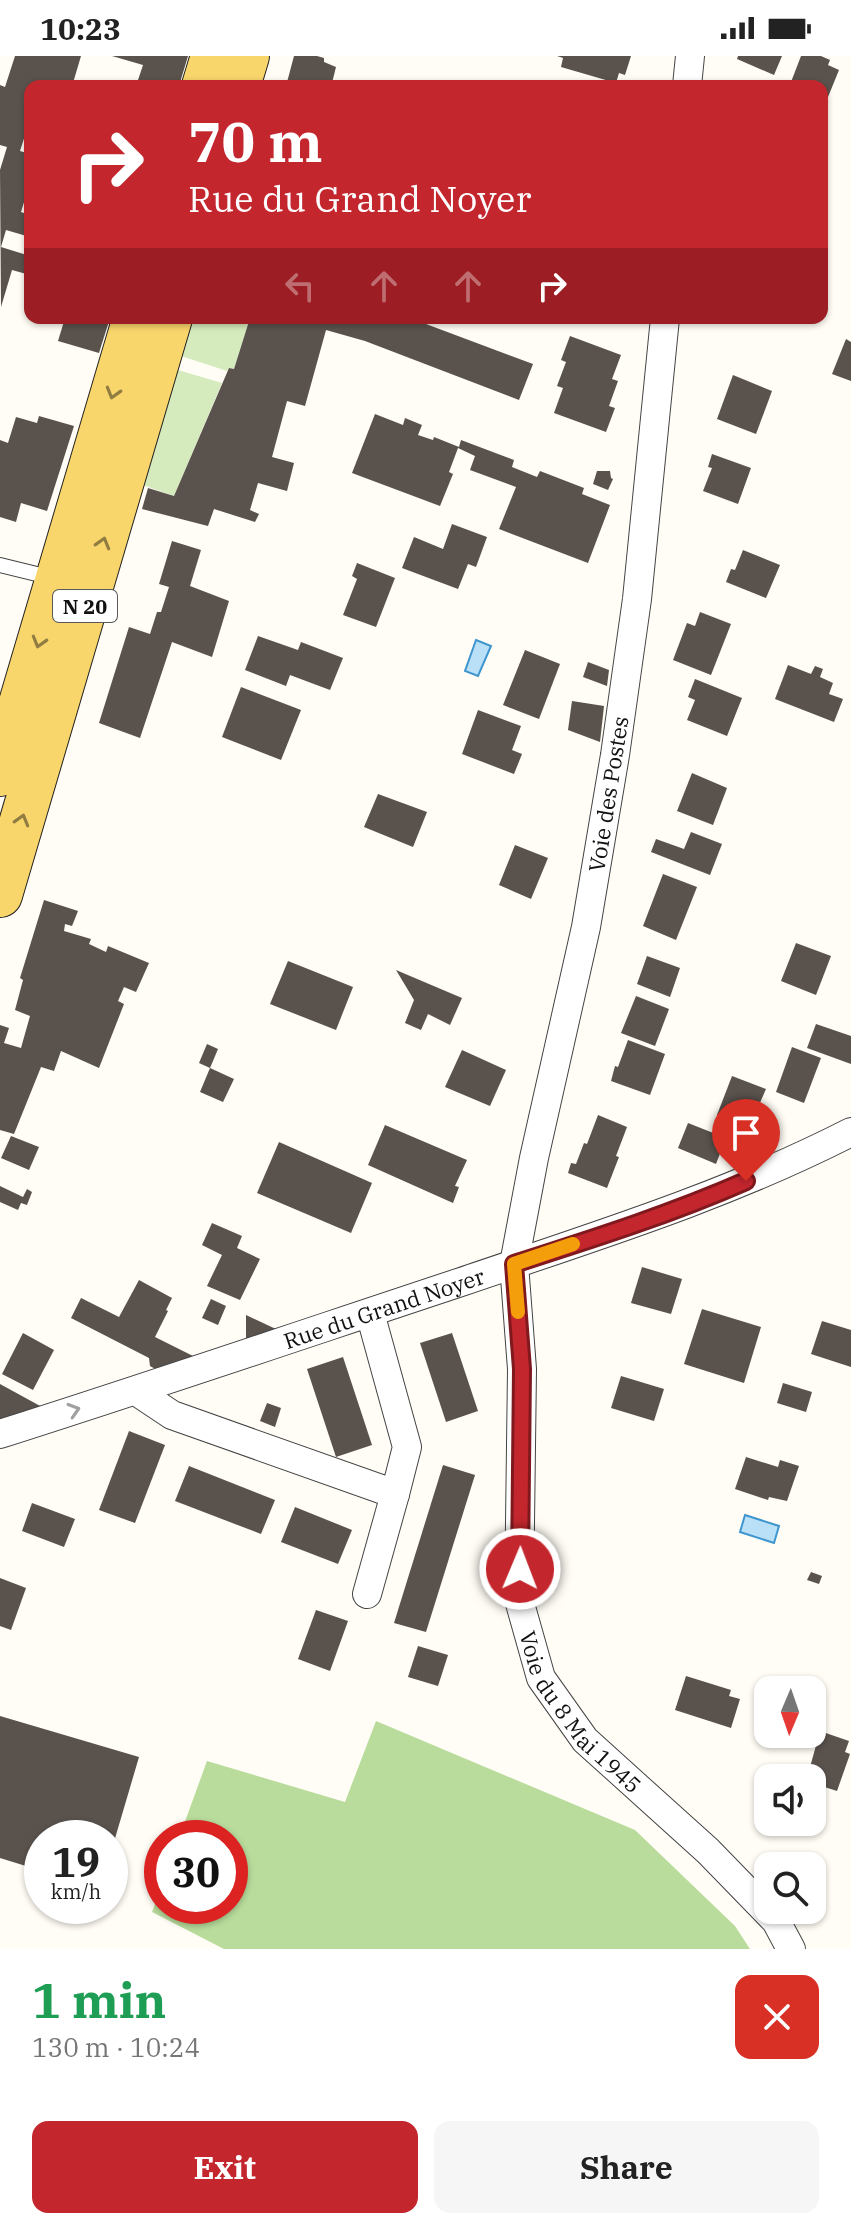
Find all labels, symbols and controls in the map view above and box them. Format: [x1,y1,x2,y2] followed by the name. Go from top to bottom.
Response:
[40,9,121,48] text: 10:23
[188,105,323,177] text: 70 m
[56,112,160,216] icon: right
[188,175,531,222] text: Rue du Grand Noyer
[278,264,322,308] icon: left
[362,264,406,308] icon: ahead
[446,264,490,308] icon: ahead
[530,264,574,308] icon: right
[106,385,122,399] one-way arrow
[94,537,110,551] one-way arrow
[53,590,117,622] road number: N 20
[32,635,48,649] one-way arrow
[581,714,635,874] street label: Voie des Postes
[13,813,29,827] one-way arrow
[712,1099,780,1181] pin
[724,1111,768,1155] icon: arrive
[280,1261,488,1355] street label: Rue du Grand Noyer
[67,1404,81,1420] one-way arrow
[478,1527,562,1611] position arrow
[514,1627,648,1799] street label: Voie du 8 Mai 1945
[754,1676,826,1748] north arrow
[754,1676,826,1924] map controls
[754,1764,826,1836] button: sound
[144,1820,248,1924] speed limit sign: 30
[52,1836,100,1888] text: 19
[754,1852,826,1924] button: search
[51,1878,101,1905] text: km/h
[32,1969,166,2031] text: 1 min
[735,1975,819,2059] button: close
[32,2030,200,2064] text: 130 m · 10:24
[32,2121,418,2213] button: Exit
[434,2121,819,2213] button: Share

